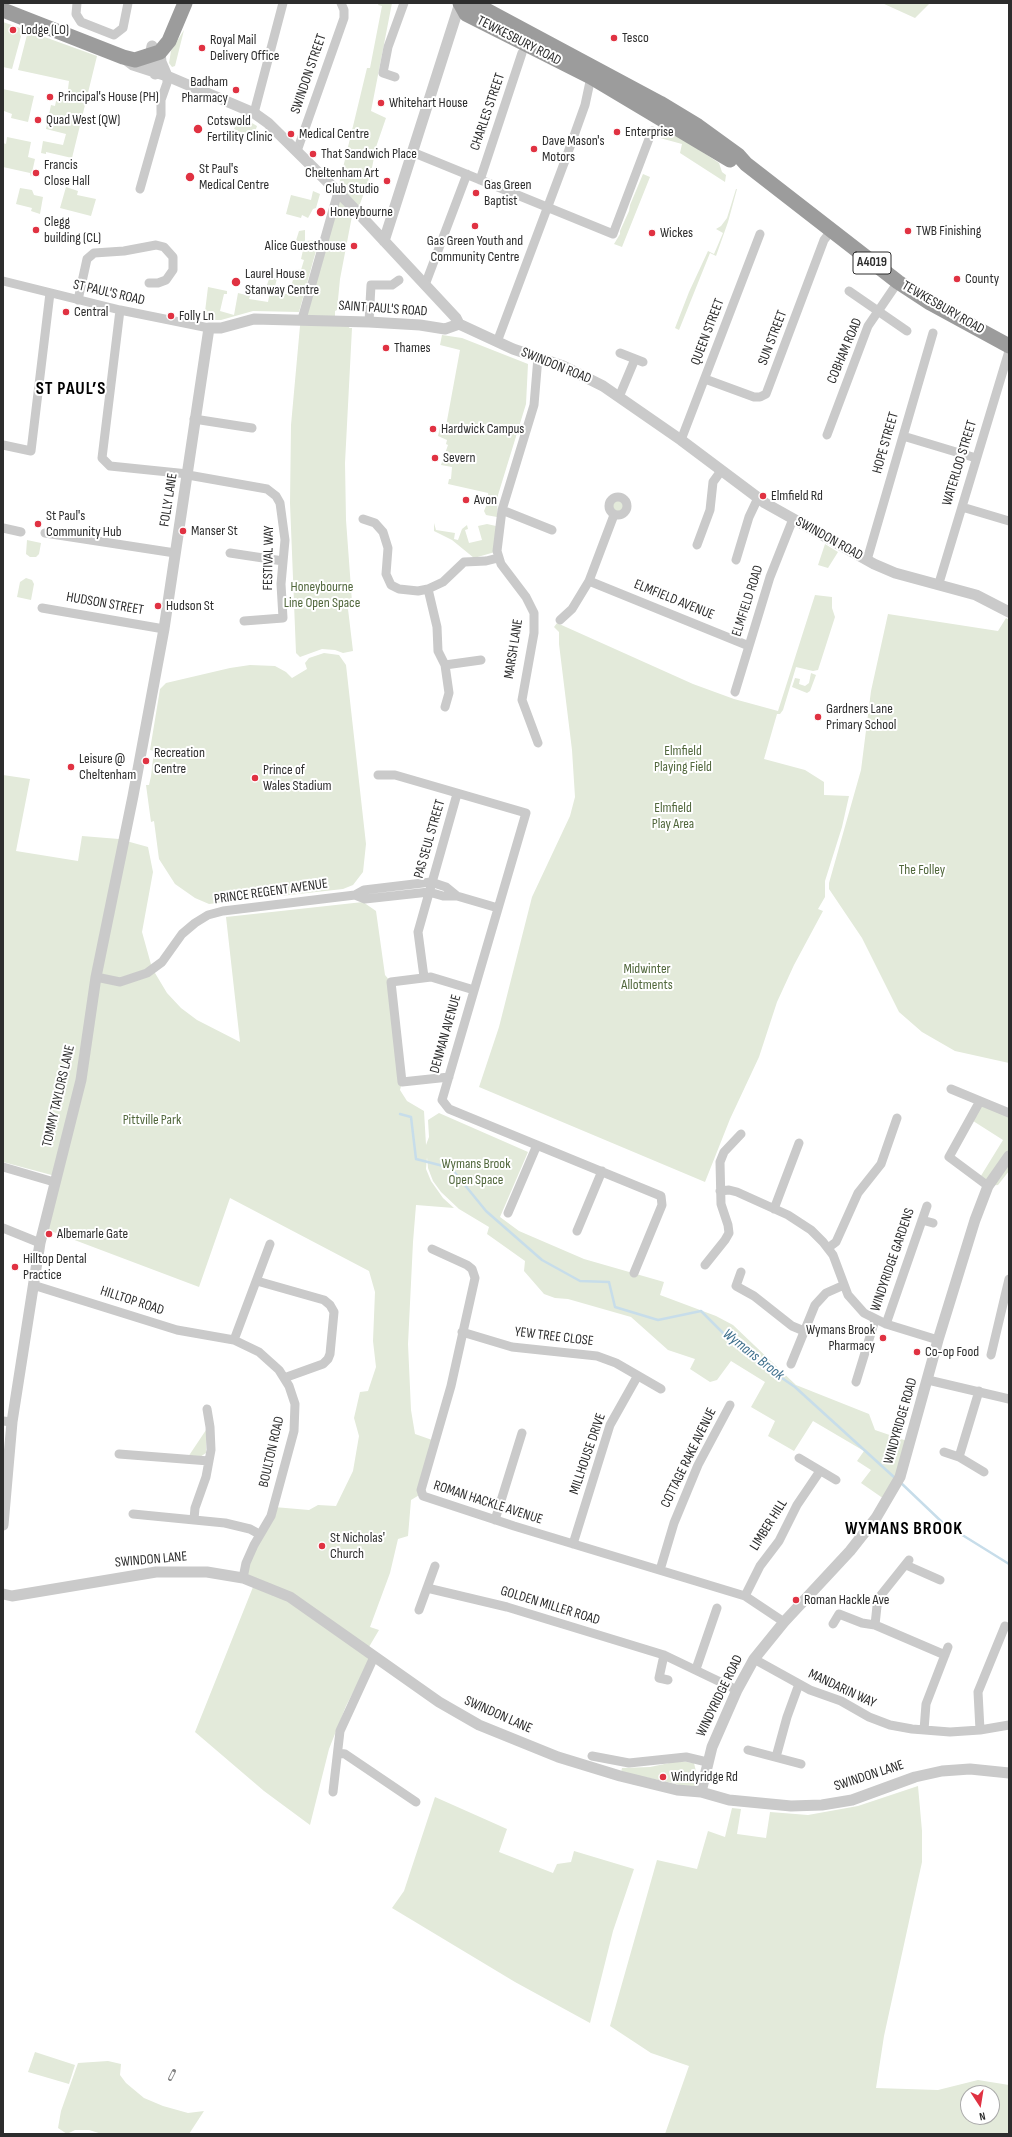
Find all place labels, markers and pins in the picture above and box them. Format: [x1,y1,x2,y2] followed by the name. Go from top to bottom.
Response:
[21,22,69,38] place label: Lodge (LO)
[8,25,18,35] marker: Lodge (LO)
[622,30,649,46] place label: Tesco
[210,32,279,64] place label: Royal Mail Delivery Office
[609,33,619,43] marker: Tesco
[197,43,207,53] marker: Royal Mail Delivery Office
[181,74,228,106] place label: Badham Pharmacy
[231,85,241,95] marker: Badham Pharmacy
[58,89,159,105] place label: Principal's House (PH)
[45,92,55,102] marker: Principal's House (PH)
[389,95,468,111] place label: Whitehart House
[376,98,386,108] marker: Whitehart House
[46,112,120,128] place label: Quad West (QW)
[207,113,273,146] place label: Cotswold Fertility Clinic
[33,115,43,125] marker: Quad West (QW)
[192,123,204,135] marker: Cotswold Fertility Clinic
[625,124,674,140] place label: Enterprise
[299,126,369,142] place label: Medical Centre
[612,127,622,137] marker: Enterprise
[286,129,296,139] marker: Medical Centre
[542,133,604,166] place label: Dave Mason's Motors
[529,144,539,154] marker: Dave Mason's Motors
[321,146,417,162] place label: That Sandwich Place
[308,149,318,159] marker: That Sandwich Place
[44,157,90,190] place label: Francis Close Hall
[199,161,269,194] place label: St Paul's Medical Centre
[305,165,379,198] place label: Cheltenham Art Club Studio
[31,168,41,178] marker: Francis Close Hall
[184,171,196,183] marker: St Paul's Medical Centre
[382,176,392,186] marker: Cheltenham Art Club Studio
[484,177,532,210] place label: Gas Green Baptist
[471,188,481,198] marker: Gas Green Baptist
[330,204,393,220] place label: Honeybourne
[315,206,327,218] marker: Honeybourne
[44,214,101,246] place label: Clegg building (CL)
[470,221,480,231] marker: Gas Green Youth and Community Centre
[916,223,981,239] place label: TWB Finishing
[31,225,41,235] marker: Clegg building (CL)
[660,225,693,241] place label: Wickes
[903,226,913,236] marker: TWB Finishing
[647,228,657,238] marker: Wickes
[427,233,523,266] place label: Gas Green Youth and Community Centre
[265,238,346,254] place label: Alice Guesthouse
[349,241,359,251] marker: Alice Guesthouse
[245,266,319,298] place label: Laurel House Stanway Centre
[965,271,999,287] place label: County
[952,274,962,284] marker: County
[230,276,242,288] marker: Laurel House Stanway Centre
[74,304,108,320] place label: Central
[61,307,71,317] marker: Central
[179,308,214,324] place label: Folly Ln
[166,311,176,321] marker: Folly Ln
[394,340,431,356] place label: Thames
[381,343,391,353] marker: Thames
[441,421,524,437] place label: Hardwick Campus
[428,424,438,434] marker: Hardwick Campus
[443,450,475,466] place label: Severn
[430,453,440,463] marker: Severn
[771,488,823,504] place label: Elmfield Rd
[758,491,768,501] marker: Elmfield Rd
[474,492,497,508] place label: Avon
[461,495,471,505] marker: Avon
[46,508,122,540] place label: St Paul's Community Hub
[33,519,43,529] marker: St Paul's Community Hub
[191,523,238,539] place label: Manser St
[178,526,188,536] marker: Manser St
[166,598,214,614] place label: Hudson St
[153,601,163,611] marker: Hudson St
[826,701,896,734] place label: Gardners Lane Primary School
[813,712,823,722] marker: Gardners Lane Primary School
[154,745,205,778] place label: Recreation Centre
[79,751,136,784] place label: Leisure @ Cheltenham
[141,756,151,766] marker: Recreation Centre
[66,762,76,772] marker: Leisure @ Cheltenham
[263,762,331,794] place label: Prince of Wales Stadium
[250,773,260,783] marker: Prince of Wales Stadium
[57,1226,128,1242] place label: Albemarle Gate
[44,1229,54,1239] marker: Albemarle Gate
[23,1251,87,1284] place label: Hilltop Dental Practice
[10,1262,20,1272] marker: Hilltop Dental Practice
[806,1322,875,1354] place label: Wymans Brook Pharmacy
[878,1333,888,1343] marker: Wymans Brook Pharmacy
[925,1344,979,1360] place label: Co-op Food
[912,1347,922,1357] marker: Co-op Food
[330,1530,385,1562] place label: St Nicholas' Church
[317,1541,327,1551] marker: St Nicholas' Church
[804,1592,889,1608] place label: Roman Hackle Ave
[791,1595,801,1605] marker: Roman Hackle Ave
[671,1769,738,1785] place label: Windyridge Rd
[658,1772,668,1782] marker: Windyridge Rd

